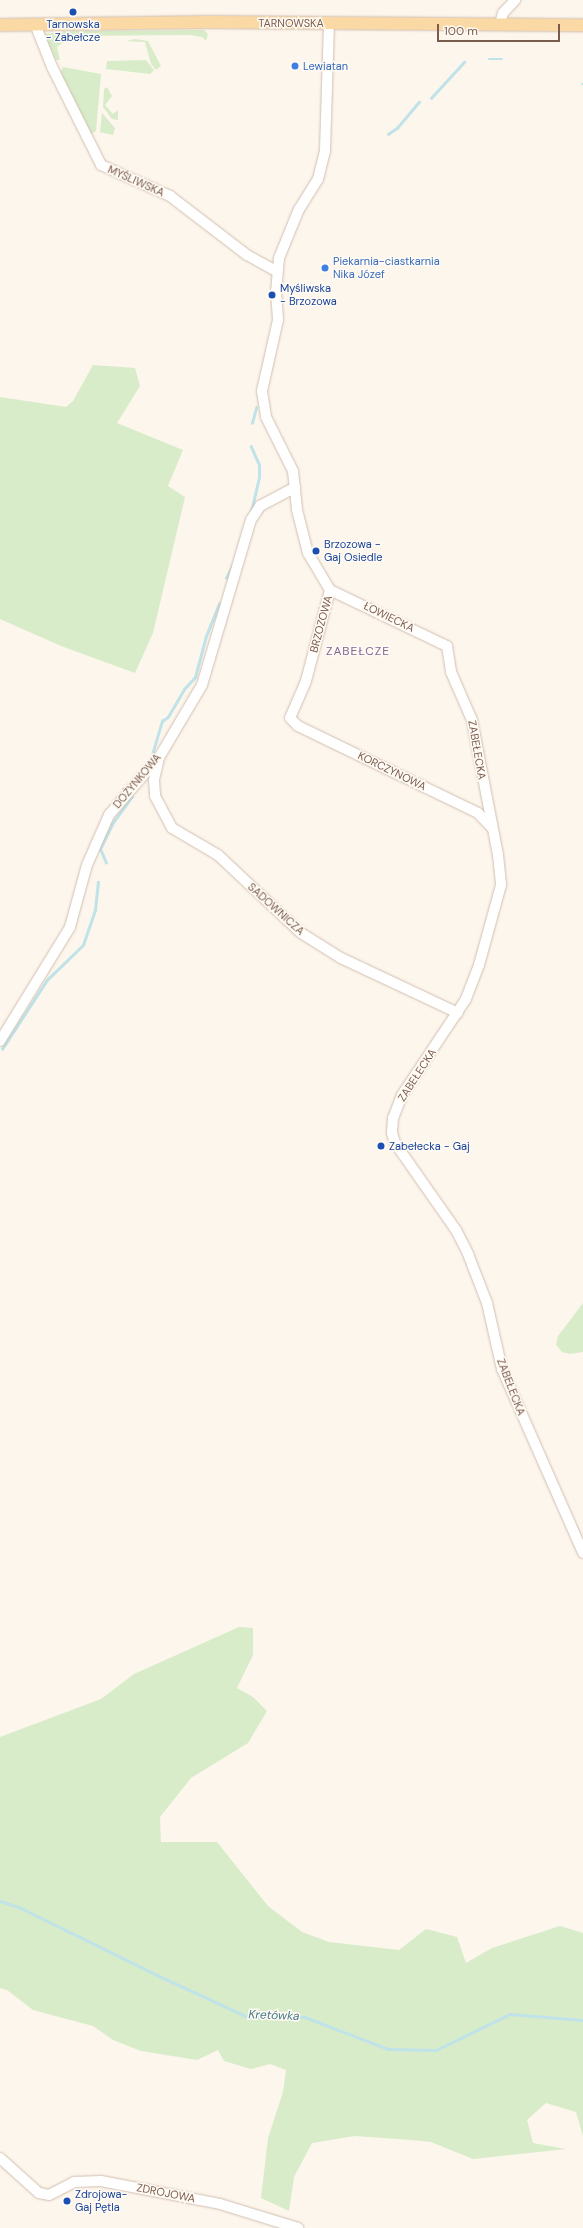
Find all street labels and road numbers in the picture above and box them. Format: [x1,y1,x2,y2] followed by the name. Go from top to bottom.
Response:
[258,16,324,30] street label: TARNOWSKA
[106,163,166,199] street label: MYŚLIWSKA
[307,594,335,654] street label: BRZOZOWA
[362,599,416,635] street label: ŁOWIECKA
[465,719,489,781] street label: ZABEŁECKA
[356,749,428,793] street label: KORCZYNOWA
[110,751,164,811] street label: DOŻYNKOWA
[245,880,307,938] street label: SADOWNICZA
[395,1046,439,1104] street label: ZABEŁECKA
[494,1357,528,1417] street label: ZABEŁECKA
[136,2181,196,2205] street label: ZDROJOWA

